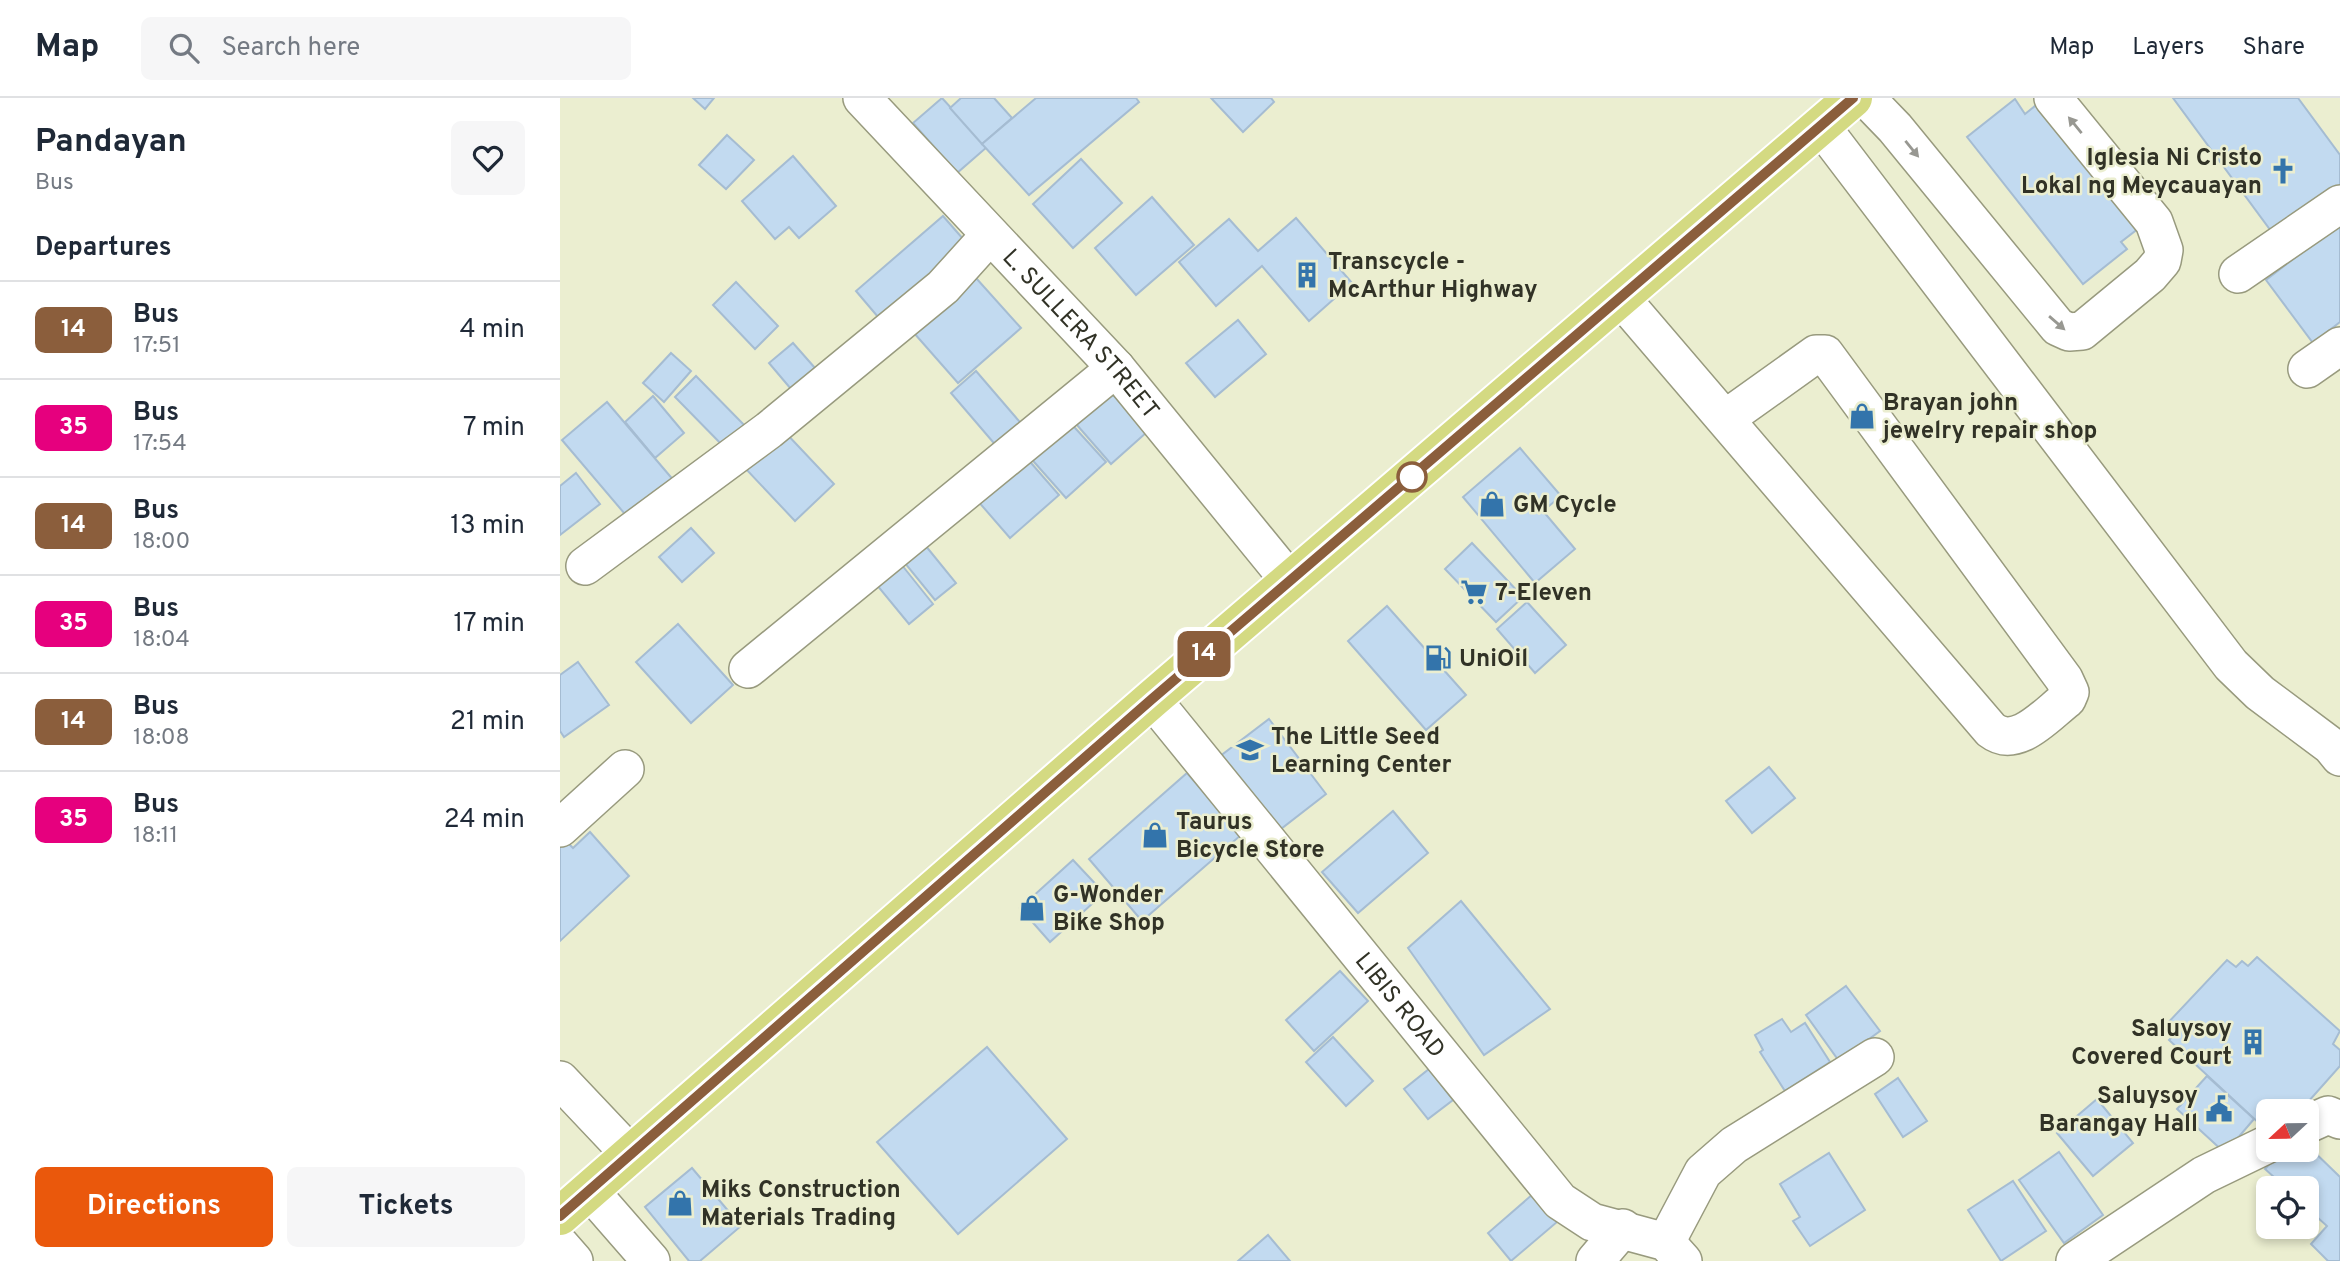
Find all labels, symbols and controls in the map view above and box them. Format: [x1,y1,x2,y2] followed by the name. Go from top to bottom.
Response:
[141,17,631,80] search box
[35,27,99,69] text: Map
[165,29,203,67] icon: search
[221,32,360,65] text: Search here
[2049,33,2094,63] text: Map
[2132,33,2204,63] text: Layers
[2242,33,2305,63] text: Share
[2068,116,2083,133] one-way arrow
[451,121,525,195] button: heart
[35,122,187,164] text: Pandayan
[1904,140,1919,157] one-way arrow
[2021,144,2262,202] place label: Iglesia Ni Cristo Lokal ng Meycauayan
[2268,156,2298,186] church icon: Iglesia Ni Cristo Lokal ng Meycauayan
[35,169,74,198] text: Bus
[35,232,172,265] text: Departures
[995,244,1165,426] street label: L. SULLERA STREET
[1328,248,1538,306] place label: Transcycle - McArthur Highway
[1292,260,1322,290] building icon: Transcycle - McArthur Highway
[133,299,179,332] text: Bus
[459,314,525,347] text: 4 min
[61,315,86,345] text: 14
[2049,315,2066,330] one-way arrow
[133,332,181,361] text: 17:51
[1881,389,2097,447] place label: Brayan john jewelry repair shop
[133,397,179,430] text: Bus
[1847,401,1877,431] shop icon: Brayan john jewelry repair shop
[463,412,525,445] text: 7 min
[59,413,88,443] text: 35
[133,430,187,459] text: 17:54
[1397,462,1427,492] unlabelled marker
[1477,489,1507,519] shop icon: GM Cycle
[1513,491,1617,521] place label: GM Cycle
[133,495,179,528] text: Bus
[450,510,525,543] text: 13 min
[61,511,86,541] text: 14
[133,528,190,557] text: 18:00
[1459,577,1489,607] supermarket icon: 7-Eleven
[1495,579,1592,609] place label: 7-Eleven
[133,593,179,626] text: Bus
[453,608,525,641] text: 17 min
[59,609,88,639] text: 35
[133,626,190,655] text: 18:04
[1172,631,1236,677] line badge: 14
[1191,639,1217,669] text: 14
[1423,643,1453,673] fuel station icon: UniOil
[1459,645,1528,675] place label: UniOil
[133,691,179,724] text: Bus
[450,706,525,739] text: 21 min
[61,707,86,737] text: 14
[1271,723,1452,781] place label: The Little Seed Learning Center
[133,724,190,753] text: 18:08
[1235,735,1265,765] school or university icon: The Little Seed Learning Center
[133,789,179,822] text: Bus
[444,804,525,837] text: 24 min
[59,805,88,835] text: 35
[1176,808,1325,866] place label: Taurus Bicycle Store
[1140,820,1170,850] shop icon: Taurus Bicycle Store
[133,822,178,851] text: 18:11
[1053,881,1165,939] place label: G-Wonder Bike Shop
[1017,893,1047,923] shop icon: G-Wonder Bike Shop
[1347,947,1451,1065] street label: LIBIS ROAD
[2071,1015,2232,1073] place label: Saluysoy Covered Court
[2238,1027,2268,1057] building icon: Saluysoy Covered Court
[2039,1082,2198,1140] place label: Saluysoy Barangay Hall
[2204,1094,2234,1124] public building icon: Saluysoy Barangay Hall
[2256,1099,2319,1162] north arrow
[2256,1099,2319,1239] map controls
[35,1167,273,1247] button: Directions
[287,1167,525,1247] button: Tickets
[701,1176,901,1234] place label: Miks Construction Materials Trading
[2256,1176,2319,1239] button: locate
[665,1188,695,1218] shop icon: Miks Construction Materials Trading

